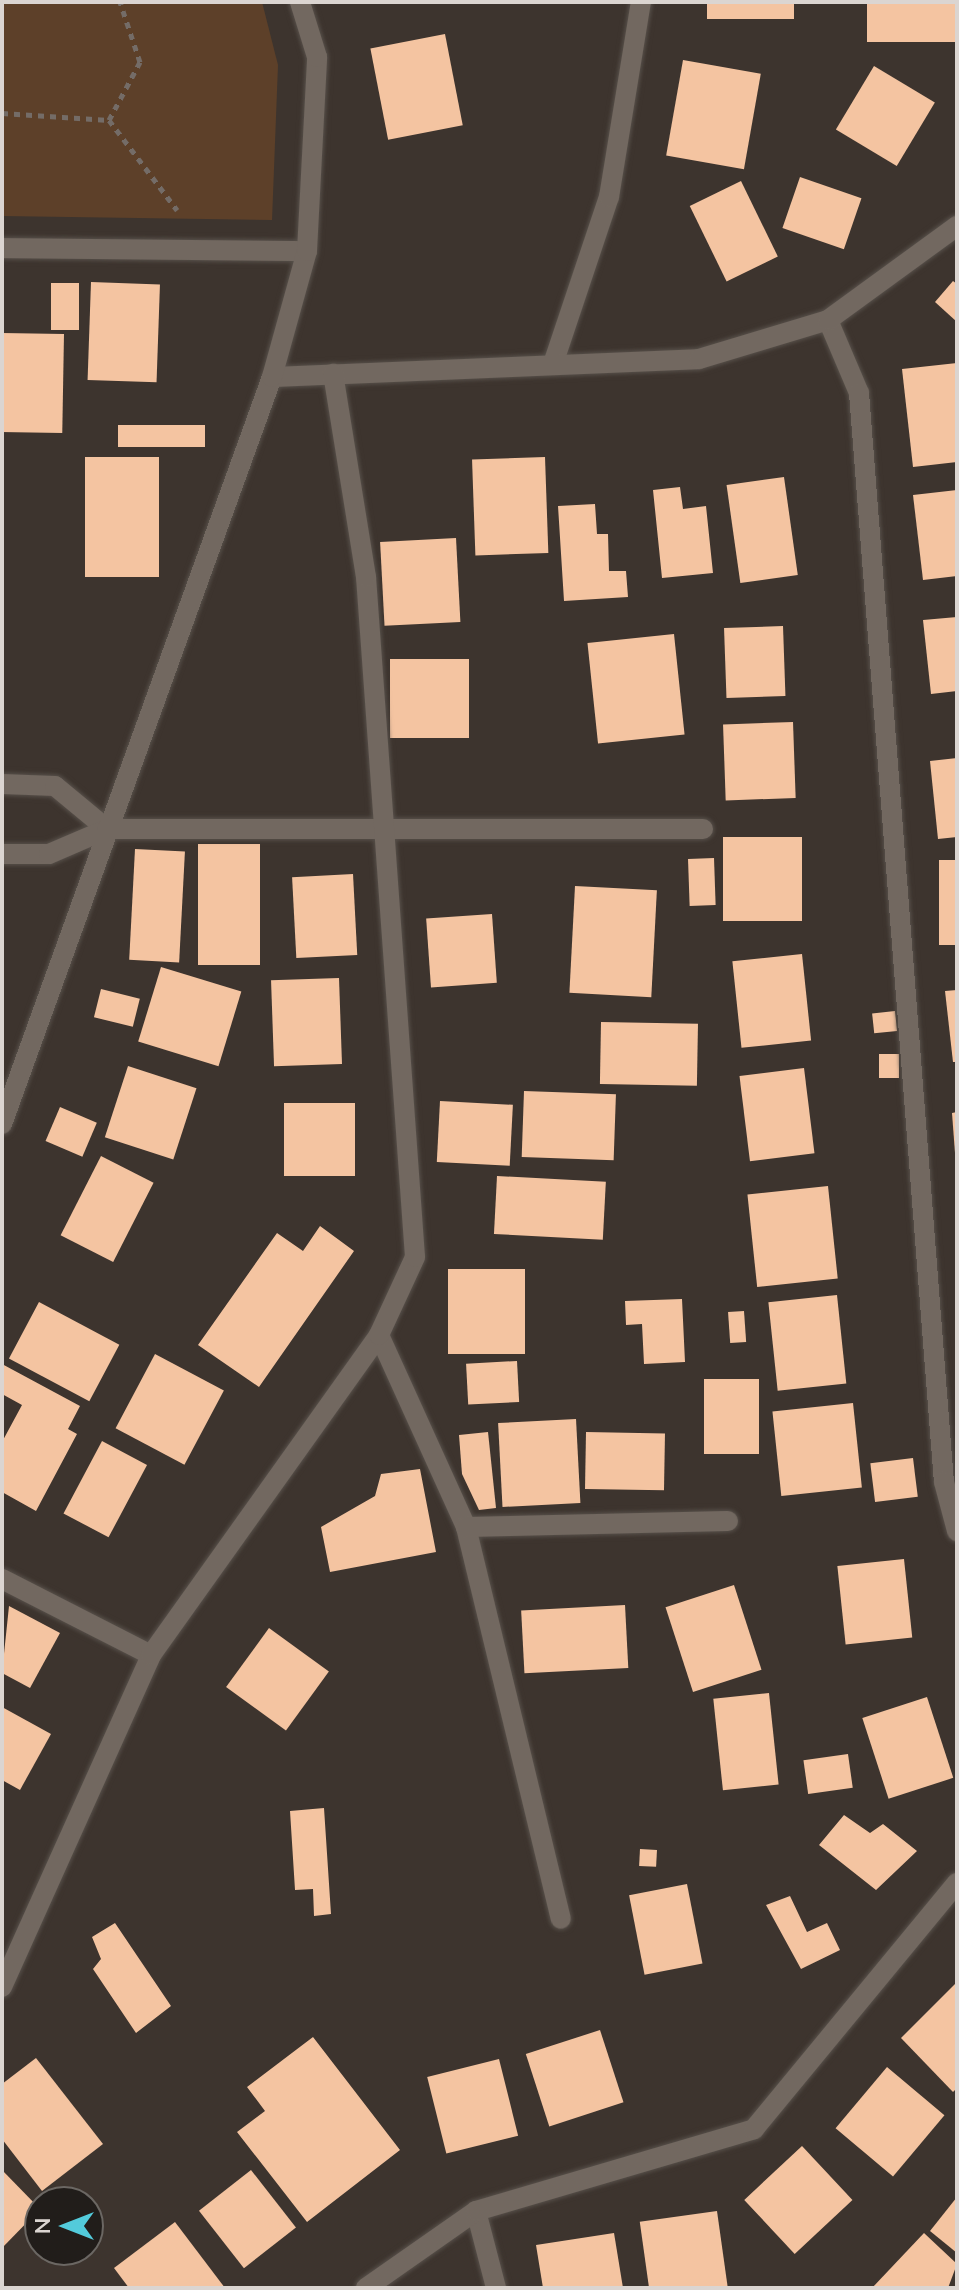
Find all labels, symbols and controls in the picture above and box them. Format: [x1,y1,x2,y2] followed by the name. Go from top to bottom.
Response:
[24,2186,104,2266] north arrow
[28,2218,56,2234] text: N

